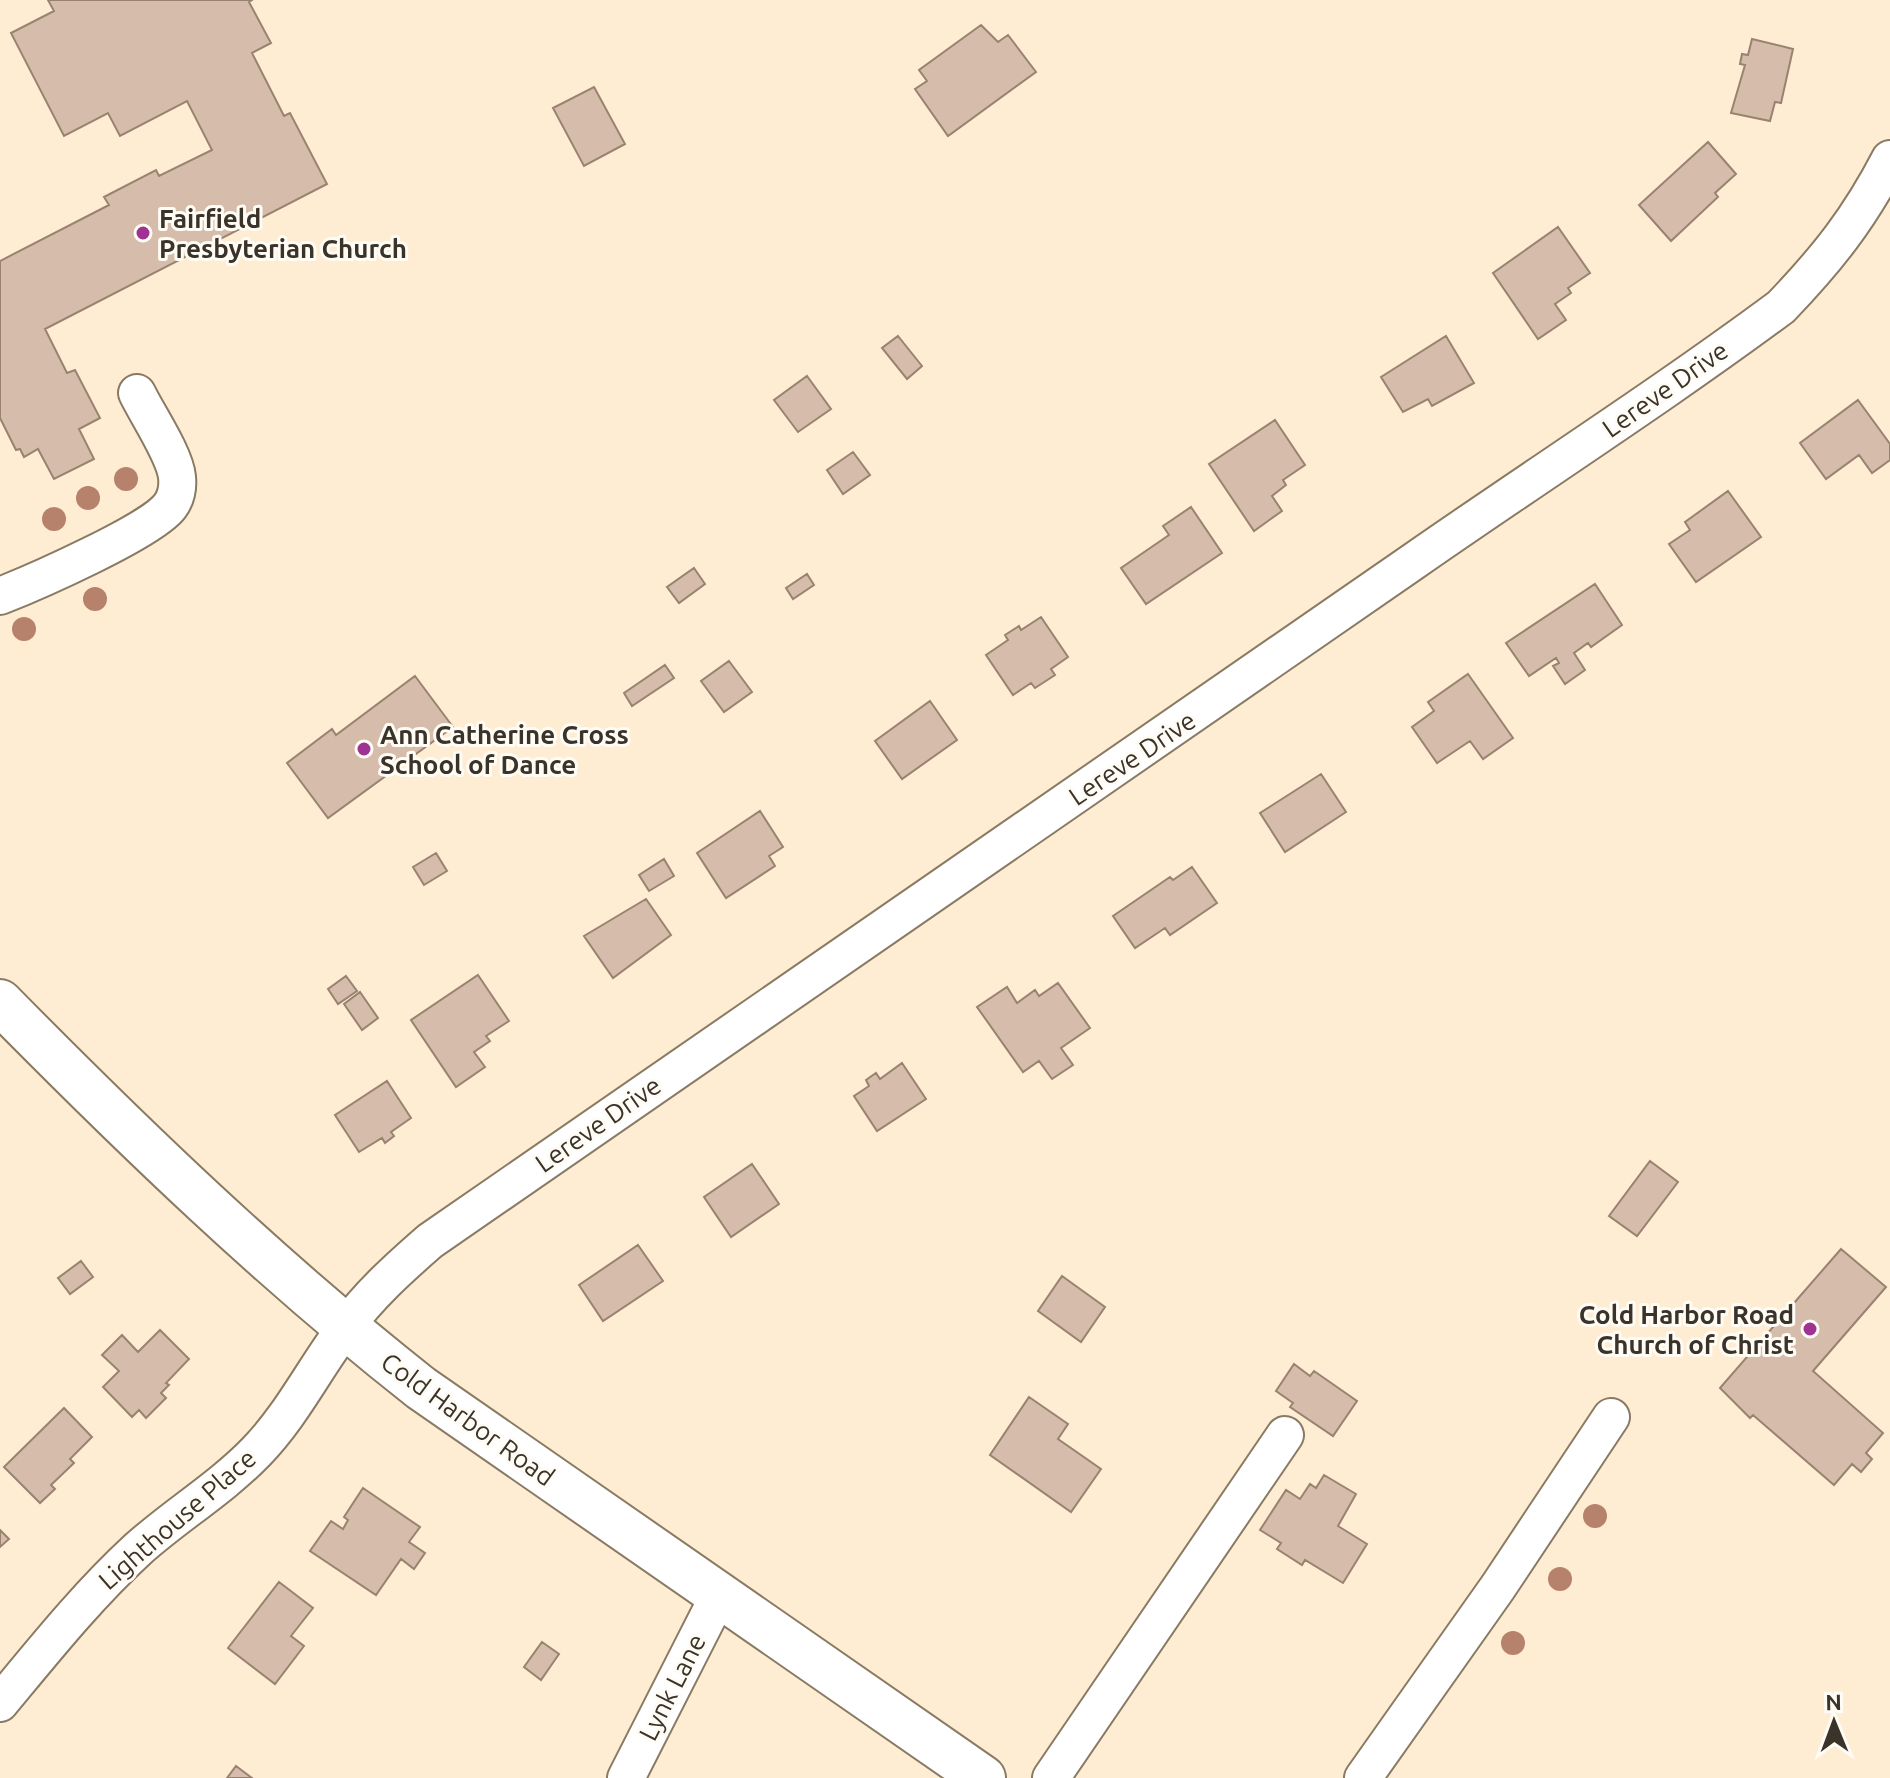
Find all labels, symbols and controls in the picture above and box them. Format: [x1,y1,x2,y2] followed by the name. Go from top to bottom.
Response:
[159,204,407,263] place label: Fairfield Presbyterian Church
[134,224,152,242] marker: Fairfield Presbyterian Church
[1597,335,1733,443] street label: Lereve Drive
[1063,705,1201,811] street label: Lereve Drive
[380,720,629,779] place label: Ann Catherine Cross School of Dance
[355,740,373,758] marker: Ann Catherine Cross School of Dance
[530,1070,666,1178] street label: Lereve Drive
[1579,1300,1794,1359] place label: Cold Harbor Road Church of Christ
[1801,1320,1819,1338] marker: Cold Harbor Road Church of Christ
[376,1347,560,1491] street label: Cold Harbor Road
[93,1443,261,1595] street label: Lighthouse Place
[633,1629,711,1745] street label: Lynk Lane
[1794,1682,1874,1762] north arrow
[1825,1689,1842,1714] text: N

